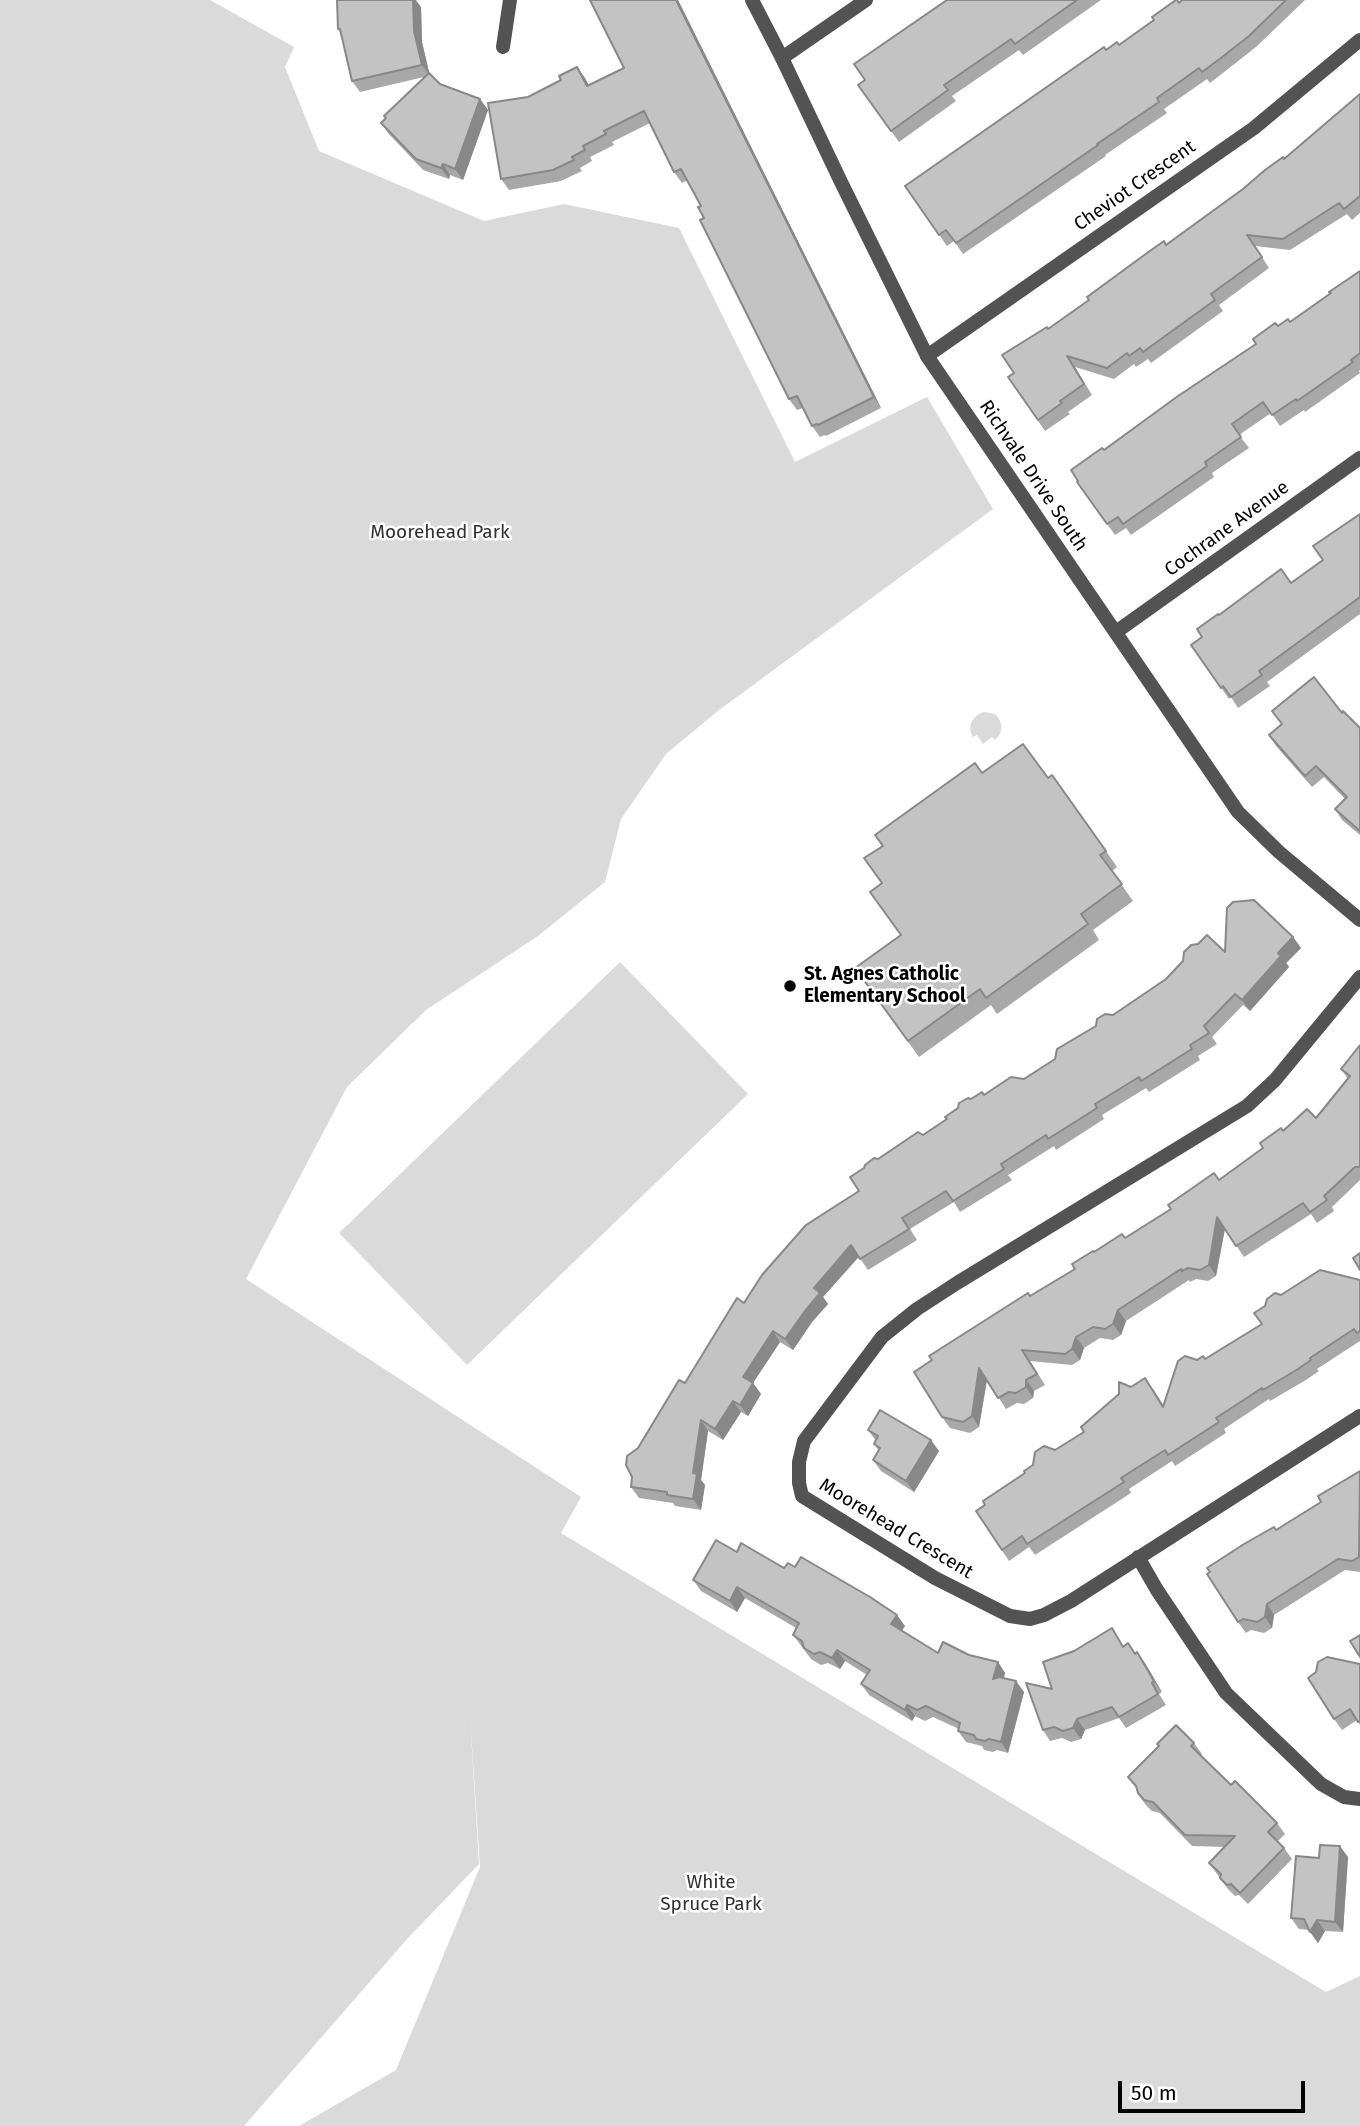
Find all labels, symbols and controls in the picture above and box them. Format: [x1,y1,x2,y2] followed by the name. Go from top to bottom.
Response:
[1070,136,1200,236] street label: Cheviot Crescent
[974,396,1092,556] street label: Richvale Drive South
[1160,476,1294,582] street label: Cochrane Avenue
[370,522,510,544] park label: Moorehead Park
[804,964,966,1008] place label: St. Agnes Catholic Elementary School
[782,978,798,994] marker: St. Agnes Catholic Elementary School
[815,1474,977,1584] street label: Moorehead Crescent
[660,1872,762,1916] park label: White Spruce Park
[1122,2066,1309,2110] scale bar
[1131,2080,1177,2106] text: 50 m

